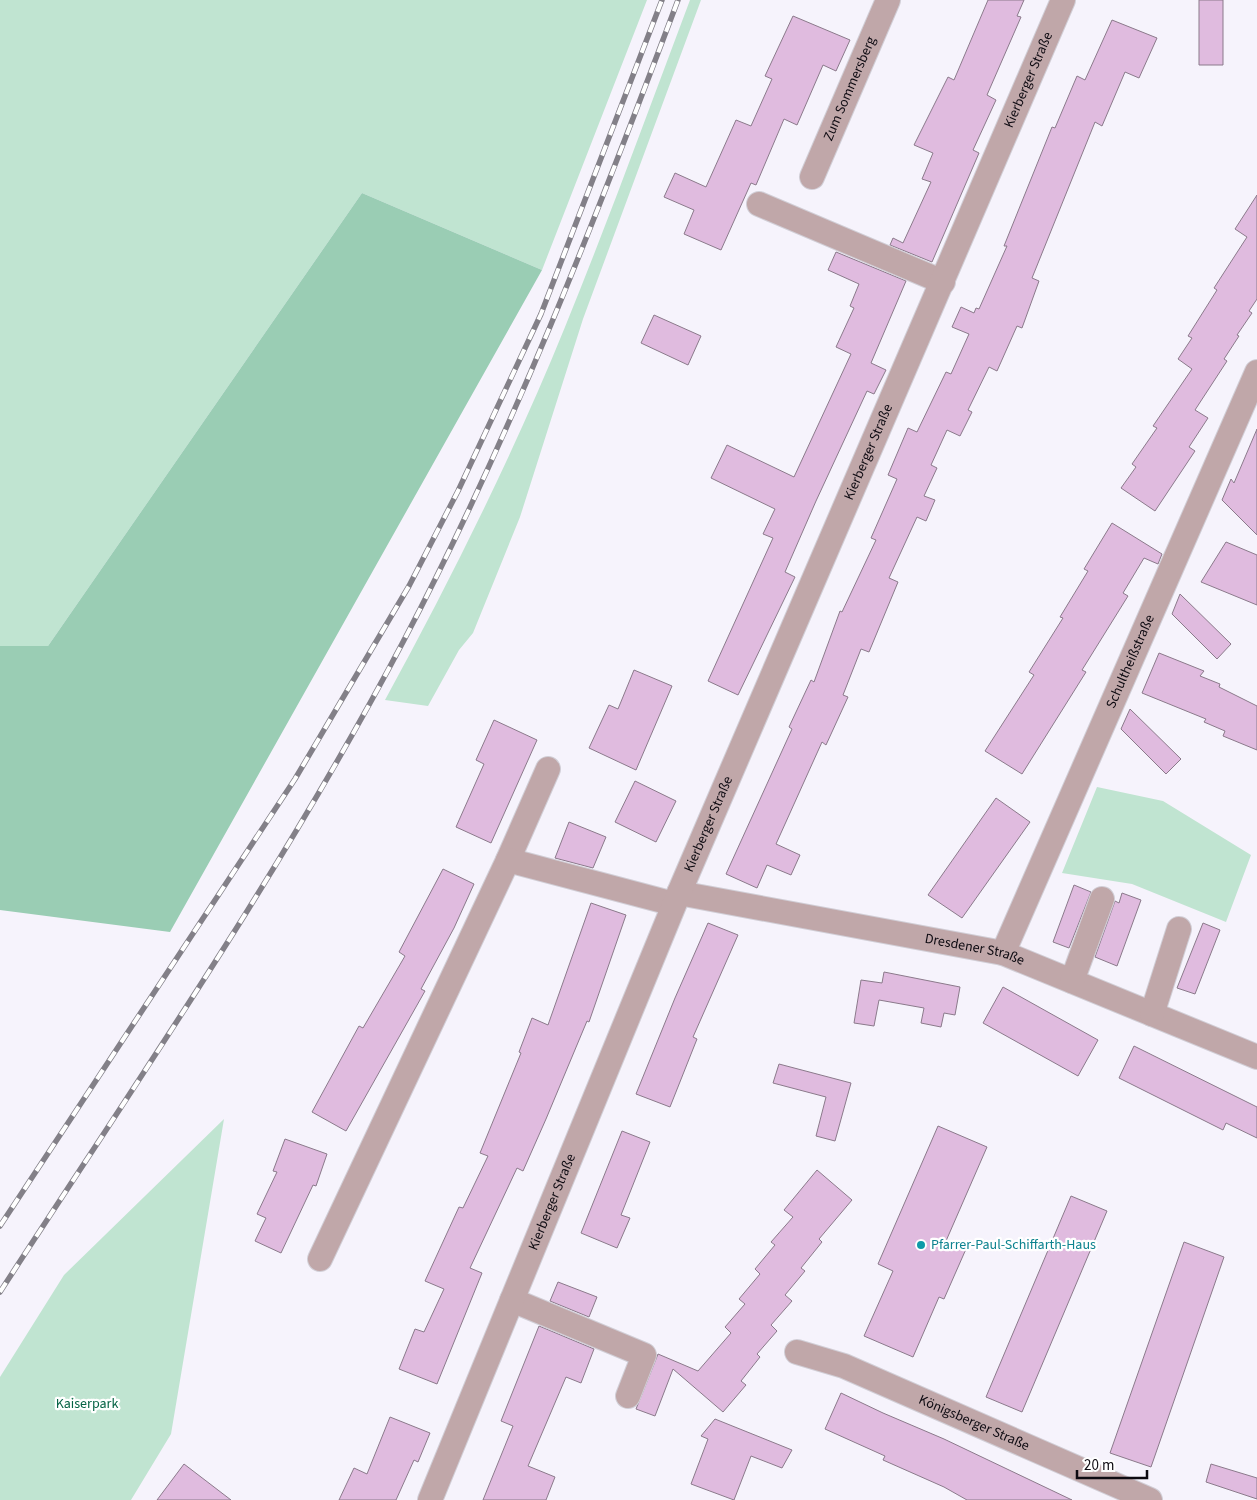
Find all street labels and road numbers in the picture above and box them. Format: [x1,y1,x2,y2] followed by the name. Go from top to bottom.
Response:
[999,29,1058,131] street label: Kierberger Straße
[819,34,881,144] street label: Zum Sommersberg
[839,401,898,503] street label: Kierberger Straße
[1101,612,1160,712] street label: Schultheißstraße
[679,773,738,875] street label: Kierberger Straße
[923,929,1028,971] street label: Dresdener Straße
[523,1151,581,1253] street label: Kierberger Straße
[915,1390,1033,1456] street label: Königsberger Straße

